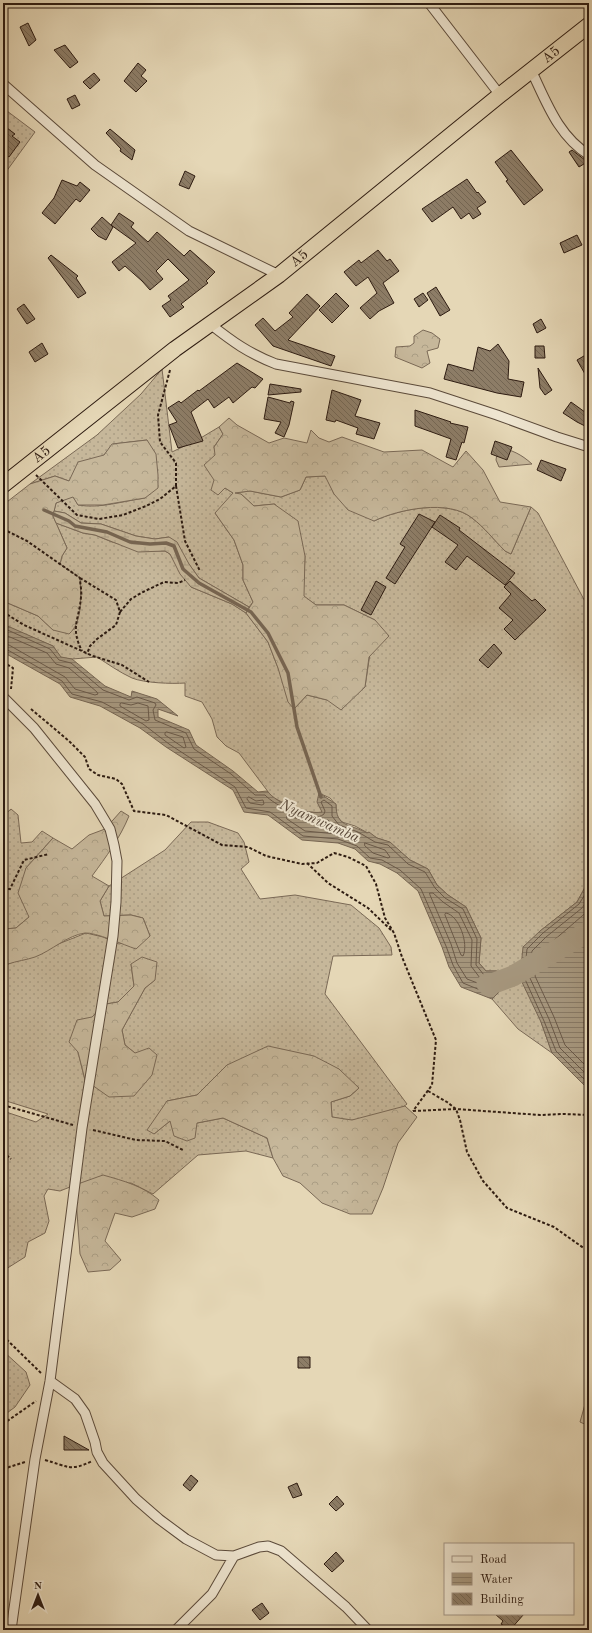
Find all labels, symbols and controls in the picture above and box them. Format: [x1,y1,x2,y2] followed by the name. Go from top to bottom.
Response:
[539,43,563,66] street label: A5
[288,247,311,270] street label: A5
[30,443,53,466] street label: A5
[276,797,361,846] water label: Nyamwamba
[444,1543,574,1615] legend
[480,1554,507,1566] text: Road
[480,1574,513,1586] text: Water
[18,1575,58,1615] north arrow
[34,1581,43,1592] text: N
[480,1594,524,1606] text: Building

